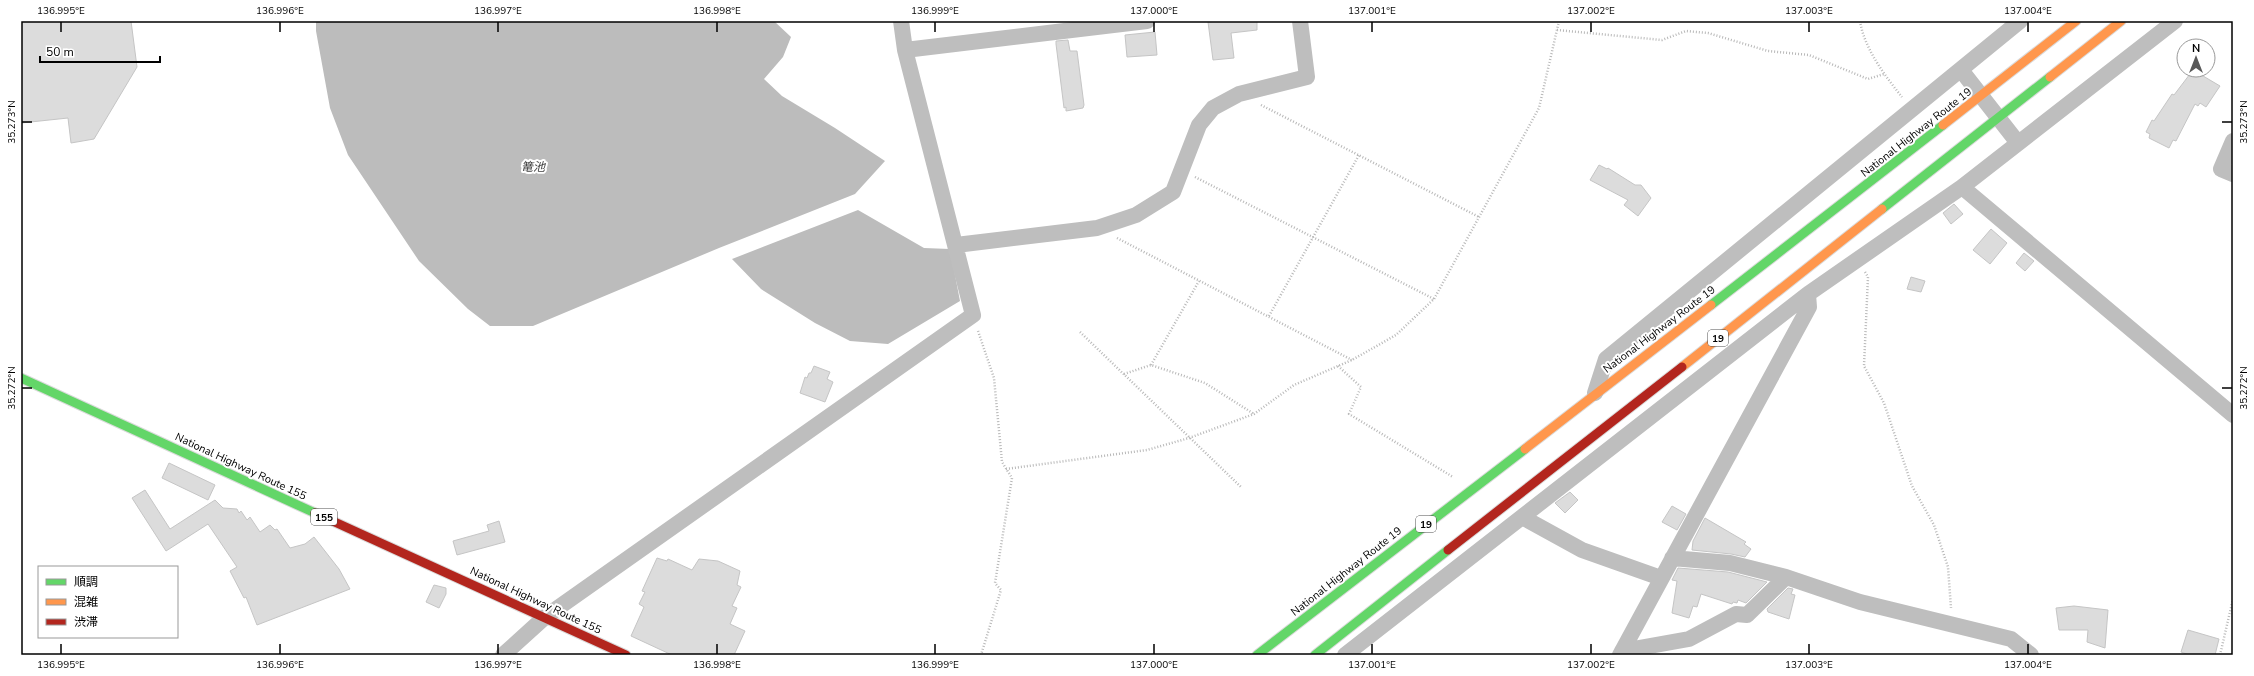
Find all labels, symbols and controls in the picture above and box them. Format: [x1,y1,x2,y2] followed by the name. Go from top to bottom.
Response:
[37,4,85,18] text: 136.995°E
[256,4,304,18] text: 136.996°E
[474,4,522,18] text: 136.997°E
[693,4,741,18] text: 136.998°E
[911,4,959,18] text: 136.999°E
[1130,4,1178,18] text: 137.000°E
[1348,4,1396,18] text: 137.001°E
[1567,4,1615,18] text: 137.002°E
[1785,4,1833,18] text: 137.003°E
[2004,4,2052,18] text: 137.004°E
[40,38,160,64] scale bar
[2176,38,2216,78] north arrow
[2192,41,2200,56] text: N
[46,44,74,60] text: 50 m
[1858,84,1975,180] street label: National Highway Route 19
[5,100,19,144] text: 35.273°N
[2237,100,2251,144] text: 35.273°N
[521,159,546,175] water label: 篭池
[1600,283,1718,375] street label: National Highway Route 19
[1708,330,1728,346] road number: 19
[5,366,19,410] text: 35.272°N
[2237,366,2251,410] text: 35.272°N
[173,429,309,504] street label: National Highway Route 155
[311,509,337,525] road number: 155
[1416,516,1436,532] road number: 19
[1288,523,1405,619] street label: National Highway Route 19
[468,563,604,638] street label: National Highway Route 155
[38,566,178,638] legend
[74,574,98,590] text: 順調
[74,594,98,610] text: 混雑
[74,614,98,630] text: 渋滞
[37,658,85,672] text: 136.995°E
[256,658,304,672] text: 136.996°E
[474,658,522,672] text: 136.997°E
[693,658,741,672] text: 136.998°E
[911,658,959,672] text: 136.999°E
[1130,658,1178,672] text: 137.000°E
[1348,658,1396,672] text: 137.001°E
[1567,658,1615,672] text: 137.002°E
[1785,658,1833,672] text: 137.003°E
[2004,658,2052,672] text: 137.004°E

